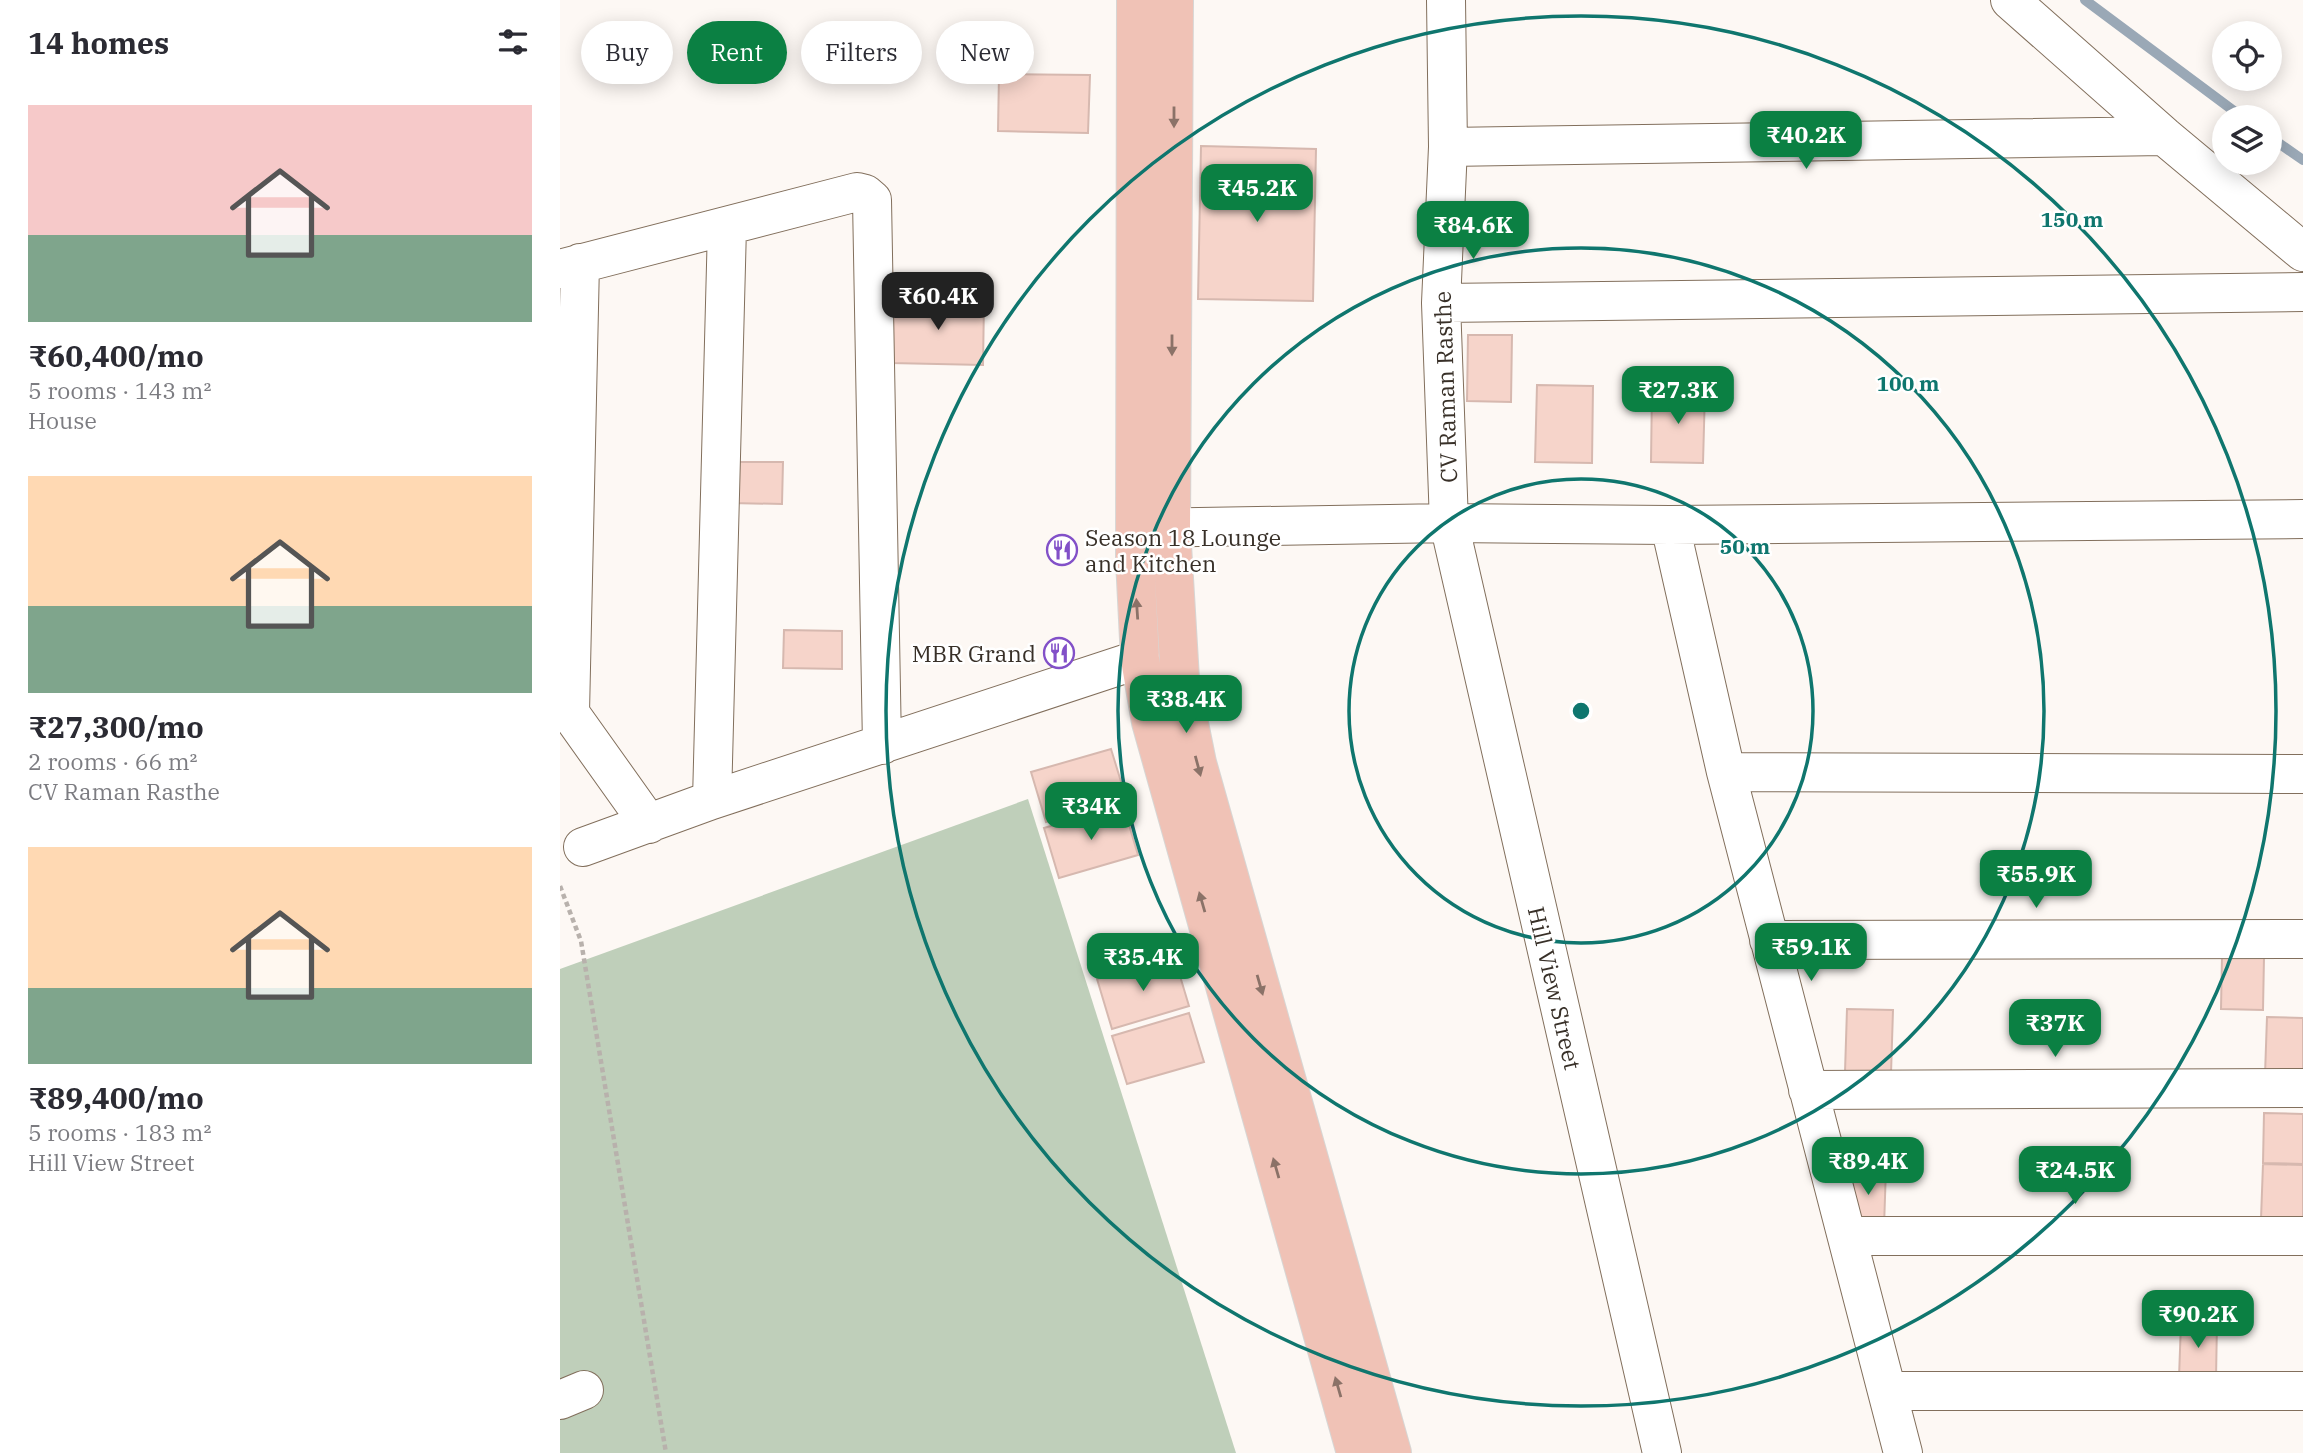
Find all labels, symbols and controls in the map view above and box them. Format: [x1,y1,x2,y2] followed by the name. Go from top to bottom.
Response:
[581,21,673,84] chip: Buy
[687,21,787,84] chip: Rent
[801,21,922,84] chip: Filters
[936,21,1034,84] chip: New
[2212,21,2282,175] map controls
[2212,21,2282,91] button: locate
[28,23,169,62] text: 14 homes
[494,23,532,61] icon: filters
[2212,105,2282,175] button: layers
[1168,106,1180,128] one-way arrow
[1749,111,1863,171] pin: ₹40.2K
[1766,119,1846,149] text: ₹40.2K
[217,150,343,276] icon: home
[1200,164,1314,224] pin: ₹45.2K
[1217,172,1297,202] text: ₹45.2K
[1416,202,1530,261] pin: ₹84.6K
[2040,205,2104,233] text: 150 m
[1433,209,1513,239] text: ₹84.6K
[881,272,995,332] pin: ₹60.4K
[898,280,978,310] text: ₹60.4K
[1427,291,1463,483] street label: CV Raman Rasthe
[1166,334,1178,356] one-way arrow
[28,336,204,375] text: ₹60,400/mo
[1621,366,1735,426] pin: ₹27.3K
[1876,369,1940,397] text: 100 m
[1638,374,1718,404] text: ₹27.3K
[28,375,211,405] text: 5 rooms · 143 m²
[28,405,97,435] text: House
[217,521,343,647] icon: home
[1085,522,1281,578] place label: Season 18 Lounge and Kitchen
[1720,532,1770,560] text: 50 m
[1045,533,1079,567] restaurant icon: Season 18 Lounge and Kitchen
[1132,598,1143,620] one-way arrow
[1042,636,1076,670] restaurant icon: MBR Grand
[912,638,1036,668] place label: MBR Grand
[1129,676,1243,735] pin: ₹38.4K
[1146,683,1226,713] text: ₹38.4K
[1569,699,1593,723] centre of rings
[28,707,204,746] text: ₹27,300/mo
[28,746,198,776] text: 2 rooms · 66 m²
[1193,755,1204,777] one-way arrow
[28,776,220,806] text: CV Raman Rasthe
[1050,782,1132,842] pin: ₹34K
[1061,790,1121,820] text: ₹34K
[1979,850,2093,910] pin: ₹55.9K
[1996,858,2076,888] text: ₹55.9K
[1196,891,1206,912] one-way arrow
[217,892,343,1018] icon: home
[1522,903,1588,1073] street label: Hill View Street
[1754,923,1868,983] pin: ₹59.1K
[1771,931,1851,961] text: ₹59.1K
[1086,934,1200,993] pin: ₹35.4K
[1103,941,1183,971] text: ₹35.4K
[1255,974,1266,996] one-way arrow
[2014,1000,2096,1059] pin: ₹37K
[2025,1007,2085,1037] text: ₹37K
[28,1078,204,1117] text: ₹89,400/mo
[28,1117,211,1147] text: 5 rooms · 183 m²
[1811,1138,1925,1197] pin: ₹89.4K
[1828,1145,1908,1175] text: ₹89.4K
[2018,1146,2132,1206] pin: ₹24.5K
[28,1147,195,1177] text: Hill View Street
[2035,1154,2115,1184] text: ₹24.5K
[1271,1157,1281,1178] one-way arrow
[2141,1290,2255,1350] pin: ₹90.2K
[2158,1298,2238,1328] text: ₹90.2K
[1332,1376,1343,1398] one-way arrow

